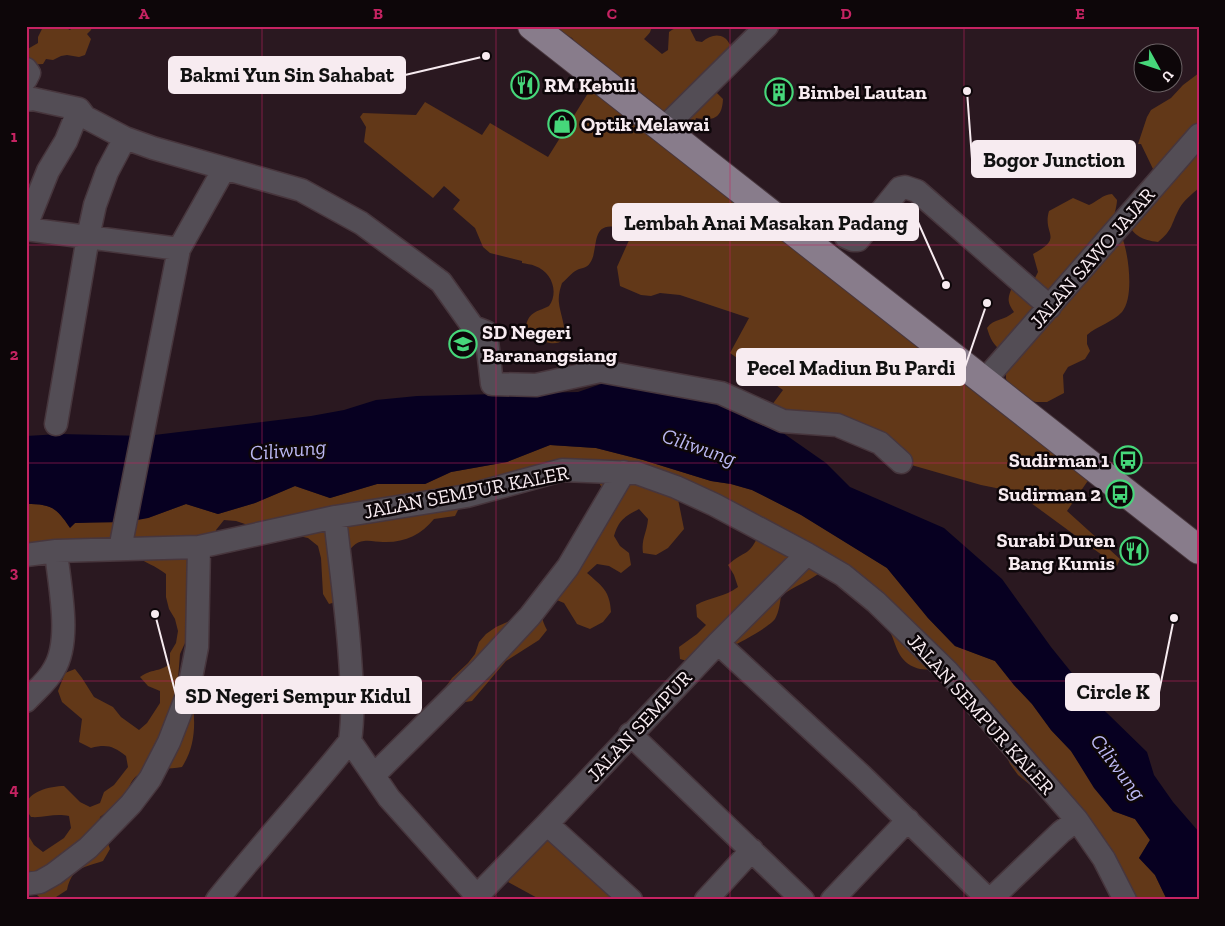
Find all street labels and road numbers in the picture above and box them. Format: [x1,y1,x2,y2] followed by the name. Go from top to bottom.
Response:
[1024,182,1160,333] street label: JALAN SAWO JAJAR
[362,460,571,524] street label: JALAN SEMPUR KALER
[902,629,1060,800] street label: JALAN SEMPUR KALER
[582,665,697,786] street label: JALAN SEMPUR

